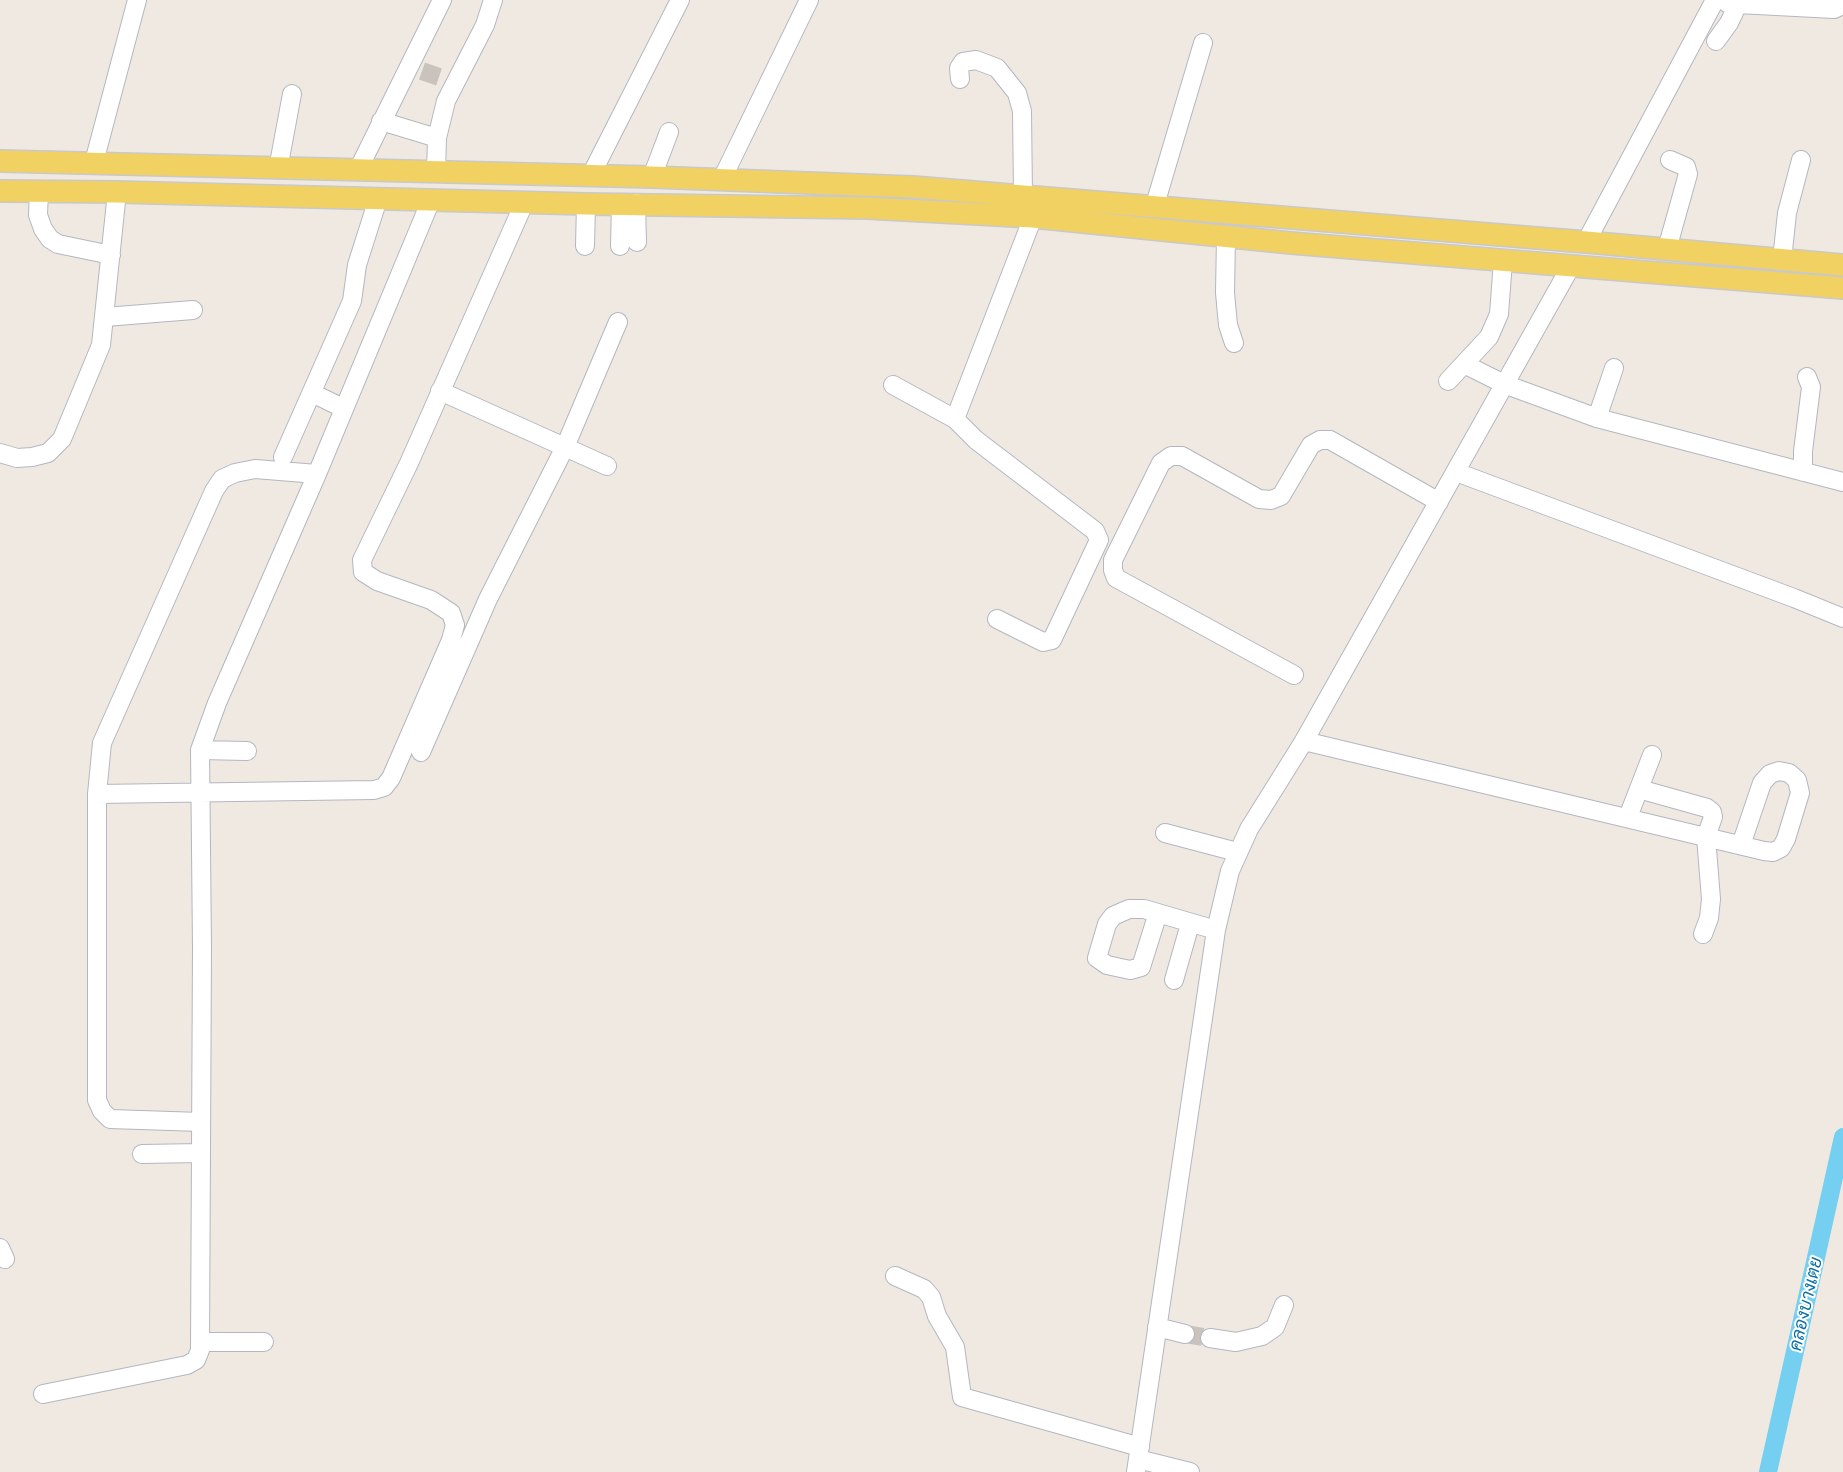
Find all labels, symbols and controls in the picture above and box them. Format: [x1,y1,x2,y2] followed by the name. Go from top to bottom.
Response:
[1785,1255,1827,1353] water label: คลองบางเตย

